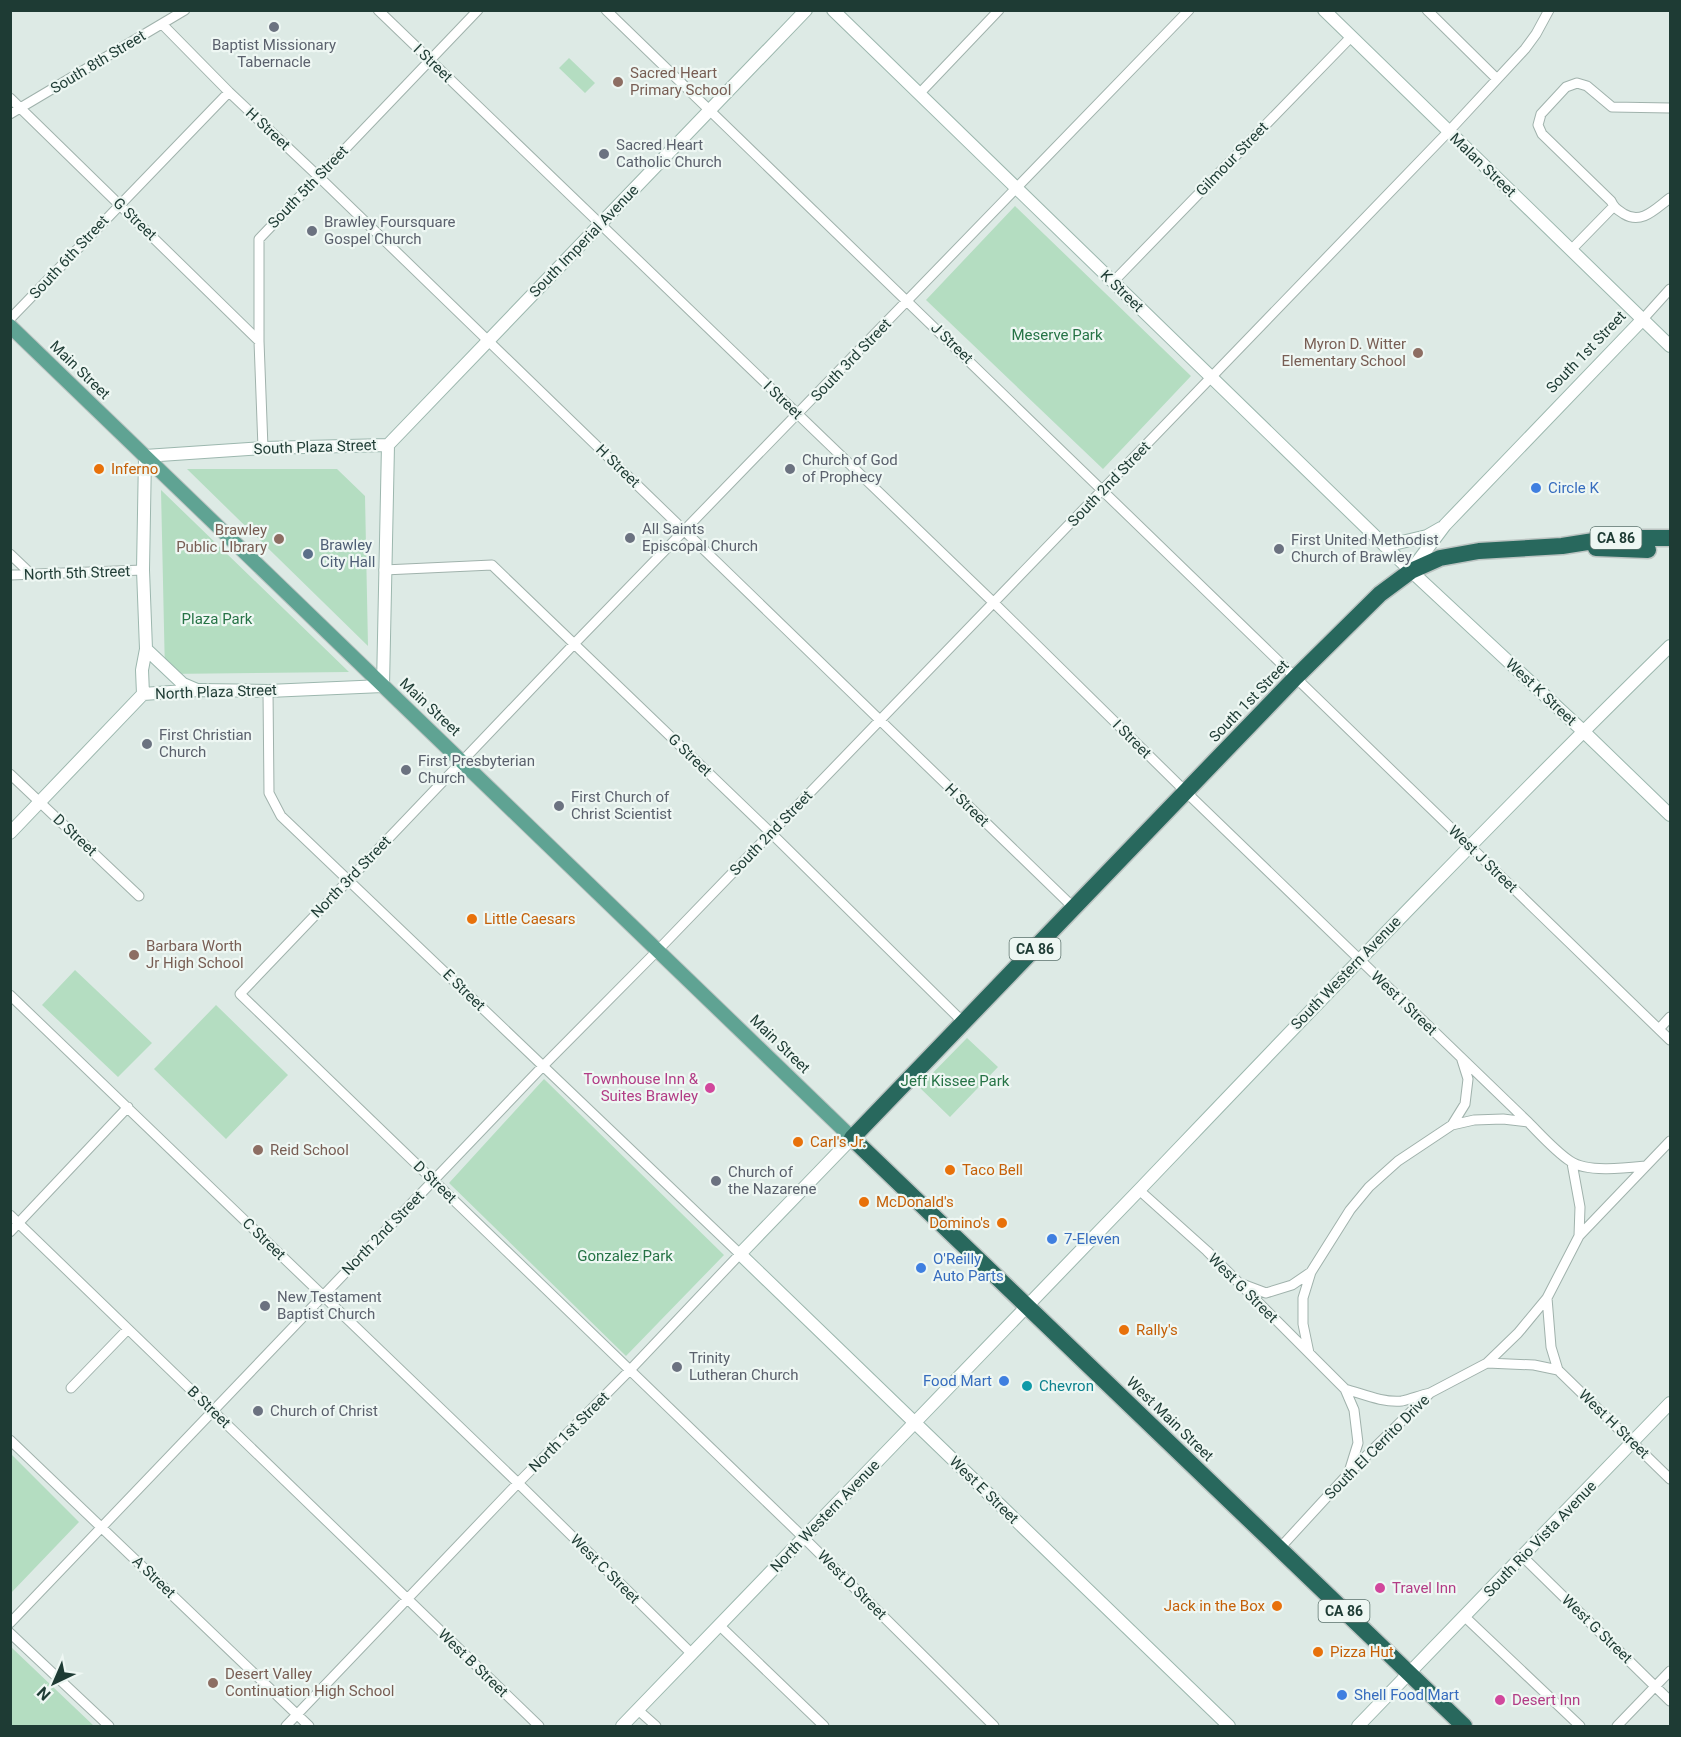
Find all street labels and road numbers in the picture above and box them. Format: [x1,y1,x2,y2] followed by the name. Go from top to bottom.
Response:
[47,27,149,97] street label: South 8th Street
[410,40,456,86] street label: I Street
[242,104,294,154] street label: H Street
[1192,118,1272,200] street label: Gilmour Street
[1446,129,1520,201] street label: Malan Street
[264,142,352,232] street label: South 5th Street
[526,181,642,301] street label: South Imperial Avenue
[110,194,161,244] street label: G Street
[26,211,112,302] street label: South 6th Street
[1097,266,1147,316] street label: K Street
[1542,307,1630,397] street label: South 1st Street
[807,315,895,405] street label: South 3rd Street
[927,319,977,367] street label: J Street
[46,337,114,403] street label: Main Street
[760,377,806,423] street label: I Street
[253,436,377,458] street label: South Plaza Street
[1064,438,1154,530] street label: South 2nd Street
[592,441,644,491] street label: H Street
[1590,527,1642,549] road number: CA 86
[23,562,131,584] street label: North 5th Street
[1502,655,1580,729] street label: West K Street
[1205,656,1293,746] street label: South 1st Street
[396,674,464,740] street label: Main Street
[155,681,277,703] street label: North Plaza Street
[1109,716,1155,762] street label: I Street
[665,730,716,780] street label: G Street
[941,780,993,830] street label: H Street
[726,787,816,879] street label: South 2nd Street
[49,810,101,860] street label: D Street
[1445,822,1521,896] street label: West J Street
[307,832,395,922] street label: North 3rd Street
[1287,913,1405,1033] street label: South Western Avenue
[1010,938,1060,960] road number: CA 86
[439,966,489,1015] street label: E Street
[1367,967,1441,1039] street label: West I Street
[746,1011,814,1077] street label: Main Street
[410,1157,460,1207] street label: D Street
[338,1187,428,1279] street label: North 2nd Street
[239,1214,289,1264] street label: C Street
[1204,1249,1282,1327] street label: West G Street
[1123,1373,1217,1465] street label: West Main Street
[184,1382,234,1432] street label: B Street
[1575,1386,1653,1462] street label: West H Street
[525,1388,613,1476] street label: North 1st Street
[1321,1391,1433,1503] street label: South El Cerrito Drive
[946,1453,1022,1528] street label: West E Street
[767,1456,883,1576] street label: North Western Avenue
[1480,1477,1600,1601] street label: South Rio Vista Avenue
[567,1531,643,1607] street label: West C Street
[814,1547,890,1623] street label: West D Street
[129,1552,179,1602] street label: A Street
[1558,1591,1636,1667] street label: West G Street
[1318,1600,1370,1622] road number: CA 86
[434,1625,512,1701] street label: West B Street

